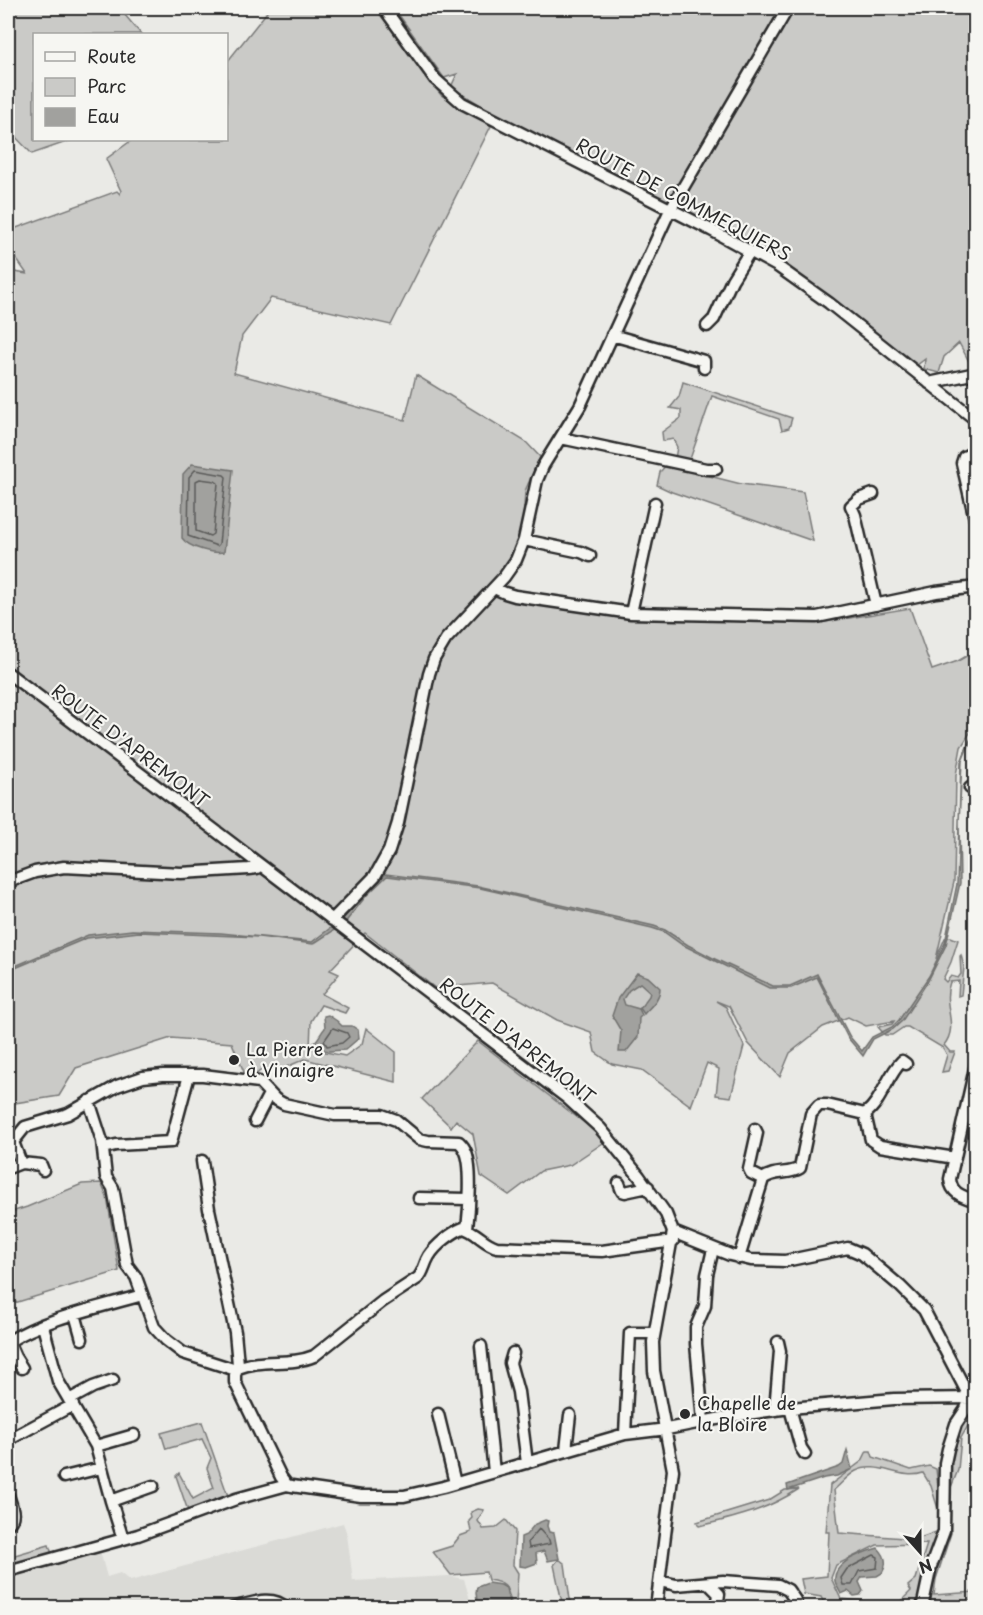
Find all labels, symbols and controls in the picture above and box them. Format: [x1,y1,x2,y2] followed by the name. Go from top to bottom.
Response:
[33,33,228,141] legend
[87,42,137,69] text: Route
[87,72,126,99] text: Parc
[87,102,119,129] text: Eau
[571,130,796,267] street label: ROUTE DE COMMEQUIERS
[46,676,216,814] street label: ROUTE D'APREMONT
[434,970,602,1110] street label: ROUTE D'APREMONT
[246,1035,334,1083] place label: La Pierre à Vinaigre
[227,1053,241,1067] marker: La Pierre à Vinaigre
[697,1389,796,1437] place label: Chapelle de la Bloire
[678,1407,692,1421] marker: Chapelle de la Bloire
[890,1522,950,1582] north arrow
[916,1553,936,1580] text: N

